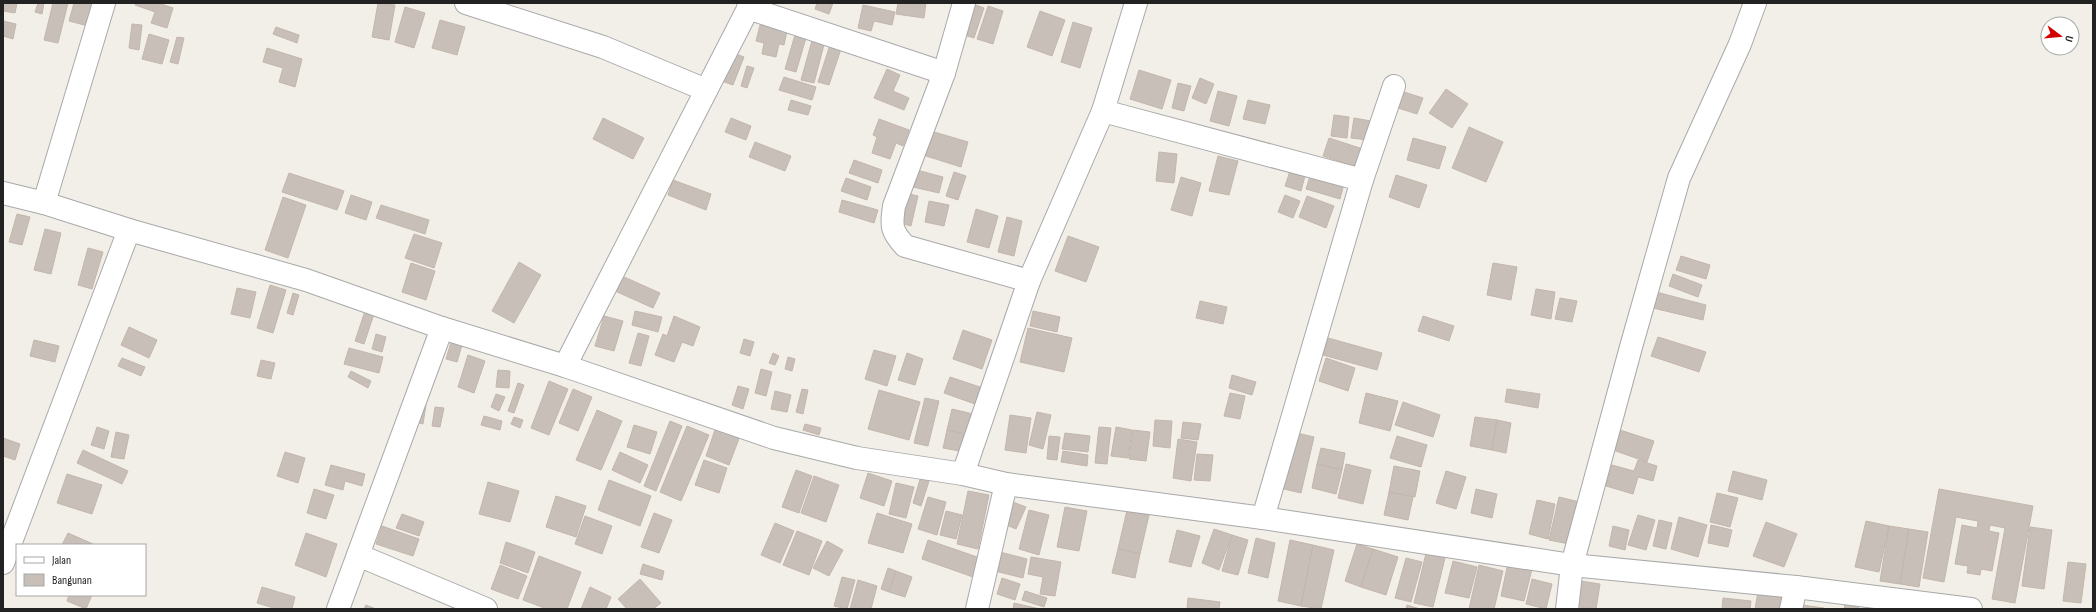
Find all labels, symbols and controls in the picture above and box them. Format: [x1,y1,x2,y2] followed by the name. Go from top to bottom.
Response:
[2040,16,2080,56] north arrow
[2062,34,2076,43] text: U
[16,544,146,596] legend
[51,553,71,568] text: Jalan
[52,573,92,588] text: Bangunan

